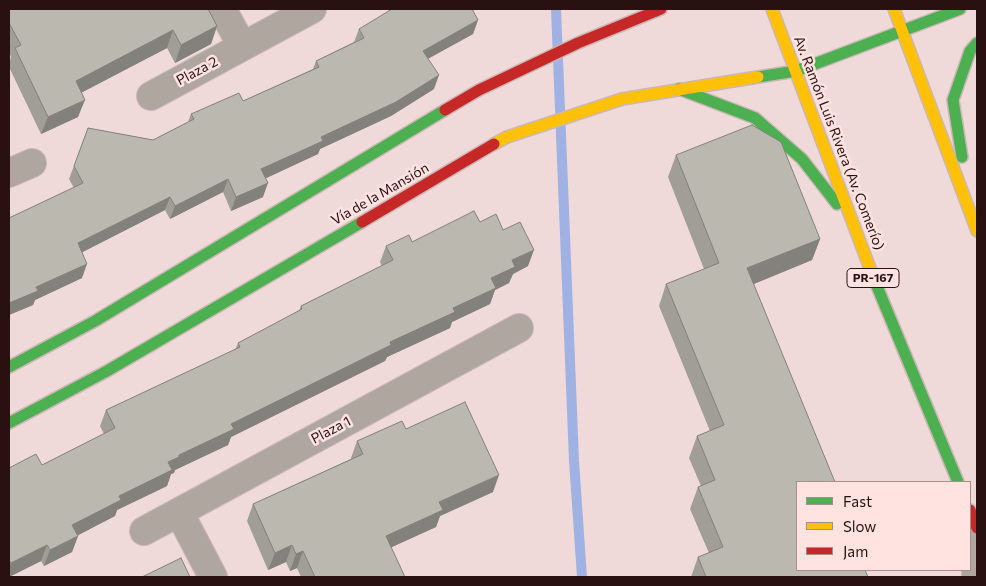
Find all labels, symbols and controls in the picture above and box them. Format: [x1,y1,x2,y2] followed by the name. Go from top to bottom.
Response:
[790,34,888,252] street label: Av. Ramón Luis Rivera (Av. Comerío)
[173,53,221,89] street label: Plaza 2
[328,159,432,229] street label: Vía de la Mansión
[847,268,899,288] road number: PR-167
[308,413,354,447] street label: Plaza 1
[796,481,971,571] legend
[843,492,872,510] text: Fast
[843,517,876,535] text: Slow
[843,542,868,560] text: Jam

